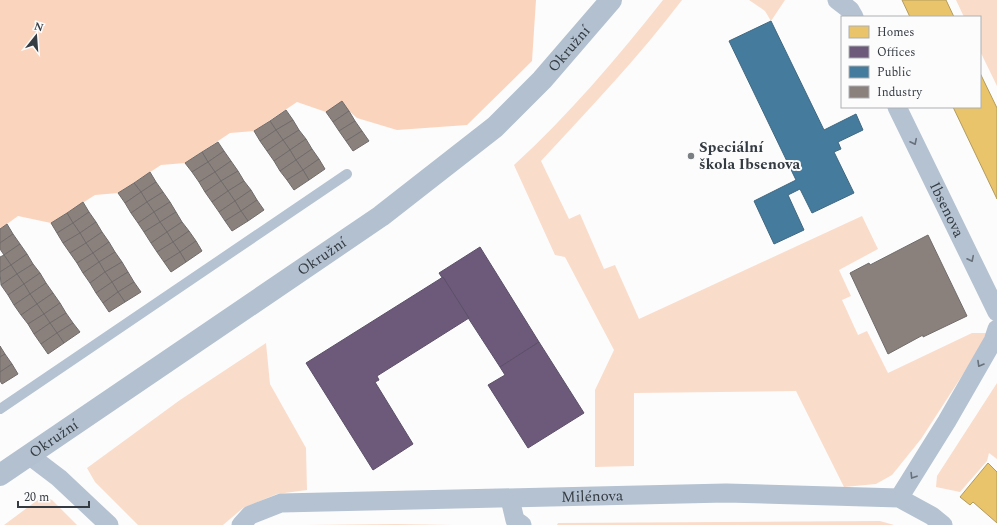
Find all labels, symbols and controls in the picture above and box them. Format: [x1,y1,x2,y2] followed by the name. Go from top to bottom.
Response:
[16,16,56,56] north arrow
[841,16,981,108] legend
[32,17,46,36] text: N
[542,19,597,77] street label: Okružní
[877,23,915,42] text: Homes
[877,43,916,62] text: Offices
[877,63,911,82] text: Public
[877,83,923,102] text: Industry
[699,136,800,176] place label: Speciální škola Ibsenova
[910,138,917,145] one-way arrow
[686,151,696,161] marker: Speciální škola Ibsenova
[924,178,971,242] street label: Ibsenova
[292,230,352,281] street label: Okružní
[966,255,974,262] one-way arrow
[977,360,984,367] one-way arrow
[24,413,84,464] street label: Okružní
[910,472,918,479] one-way arrow
[18,483,89,509] scale bar
[561,484,624,508] street label: Milénova
[24,488,49,507] text: 20 m

